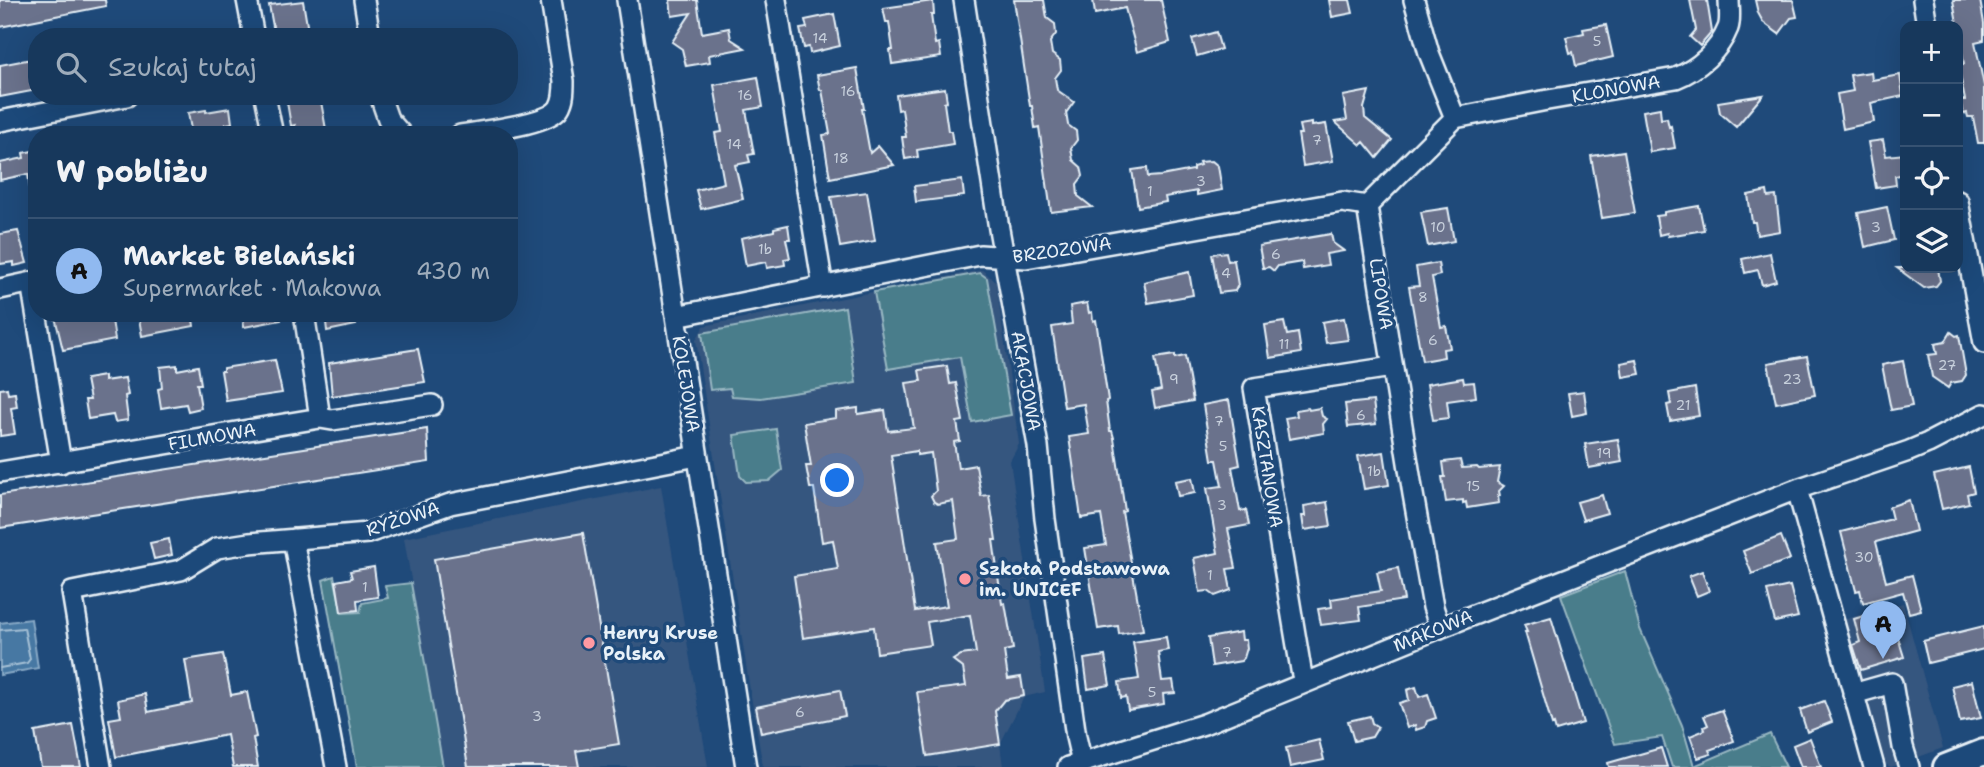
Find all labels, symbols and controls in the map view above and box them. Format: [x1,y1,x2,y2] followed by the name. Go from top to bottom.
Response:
[1900,21,1963,273] map controls
[1900,21,1963,84] button: +
[28,28,518,105] search box
[812,29,828,47] house number: 14
[1593,32,1601,50] house number: 5
[52,48,90,86] icon: search
[108,49,257,84] text: Szukaj tutaj
[1570,69,1662,109] street label: KLONOWA
[840,82,856,100] house number: 16
[1900,84,1963,147] button: −
[737,86,753,104] house number: 16
[1312,131,1322,149] house number: 7
[726,135,742,153] house number: 14
[1900,147,1963,210] button: locate
[833,149,849,167] house number: 18
[56,151,208,192] text: W pobliżu
[1196,172,1206,190] house number: 3
[1147,182,1153,200] house number: 1
[1900,210,1963,273] button: layers
[1430,218,1446,236] house number: 10
[1871,218,1881,236] house number: 3
[1011,231,1113,269] street label: BRZOZOWA
[123,238,356,273] text: Market Bielański
[758,240,772,258] house number: 1b
[1271,245,1281,263] house number: 6
[70,256,88,286] text: A
[416,256,490,286] text: 430 m
[1363,256,1399,332] street label: LIPOWA
[1221,264,1231,282] house number: 4
[123,273,381,303] text: Supermarket · Makowa
[1418,288,1428,306] house number: 8
[1005,329,1047,433] street label: AKACJOWA
[1428,331,1438,349] house number: 6
[667,334,705,434] street label: KOLEJOWA
[1278,335,1290,353] house number: 11
[1938,356,1956,374] house number: 27
[1169,370,1179,388] house number: 9
[1783,370,1801,388] house number: 23
[1676,396,1690,414] house number: 21
[1246,404,1288,530] street label: KASZTANOWA
[1356,406,1366,424] house number: 6
[1214,412,1224,430] house number: 7
[166,417,258,457] street label: FILMOWA
[1219,437,1227,455] house number: 5
[1596,444,1612,462] house number: 19
[1367,462,1381,480] house number: 1b
[820,463,854,497] your location
[1466,477,1480,495] house number: 15
[363,496,443,542] street label: RYŻOWA
[1217,496,1227,514] house number: 3
[1854,548,1874,566] house number: 30
[979,557,1171,602] place label: Szkoła Podstawowa im. UNICEF
[1207,566,1213,584] house number: 1
[957,571,973,587] marker: Szkoła Podstawowa im. UNICEF
[362,578,368,596] house number: 1
[1860,601,1906,659] pin: A
[1390,604,1476,658] street label: MAKOWA
[603,621,718,666] place label: Henry Kruse Polska
[581,635,597,651] marker: Henry Kruse Polska
[1222,643,1232,661] house number: 7
[1148,683,1156,701] house number: 5
[795,703,805,721] house number: 6
[532,707,542,725] house number: 3

